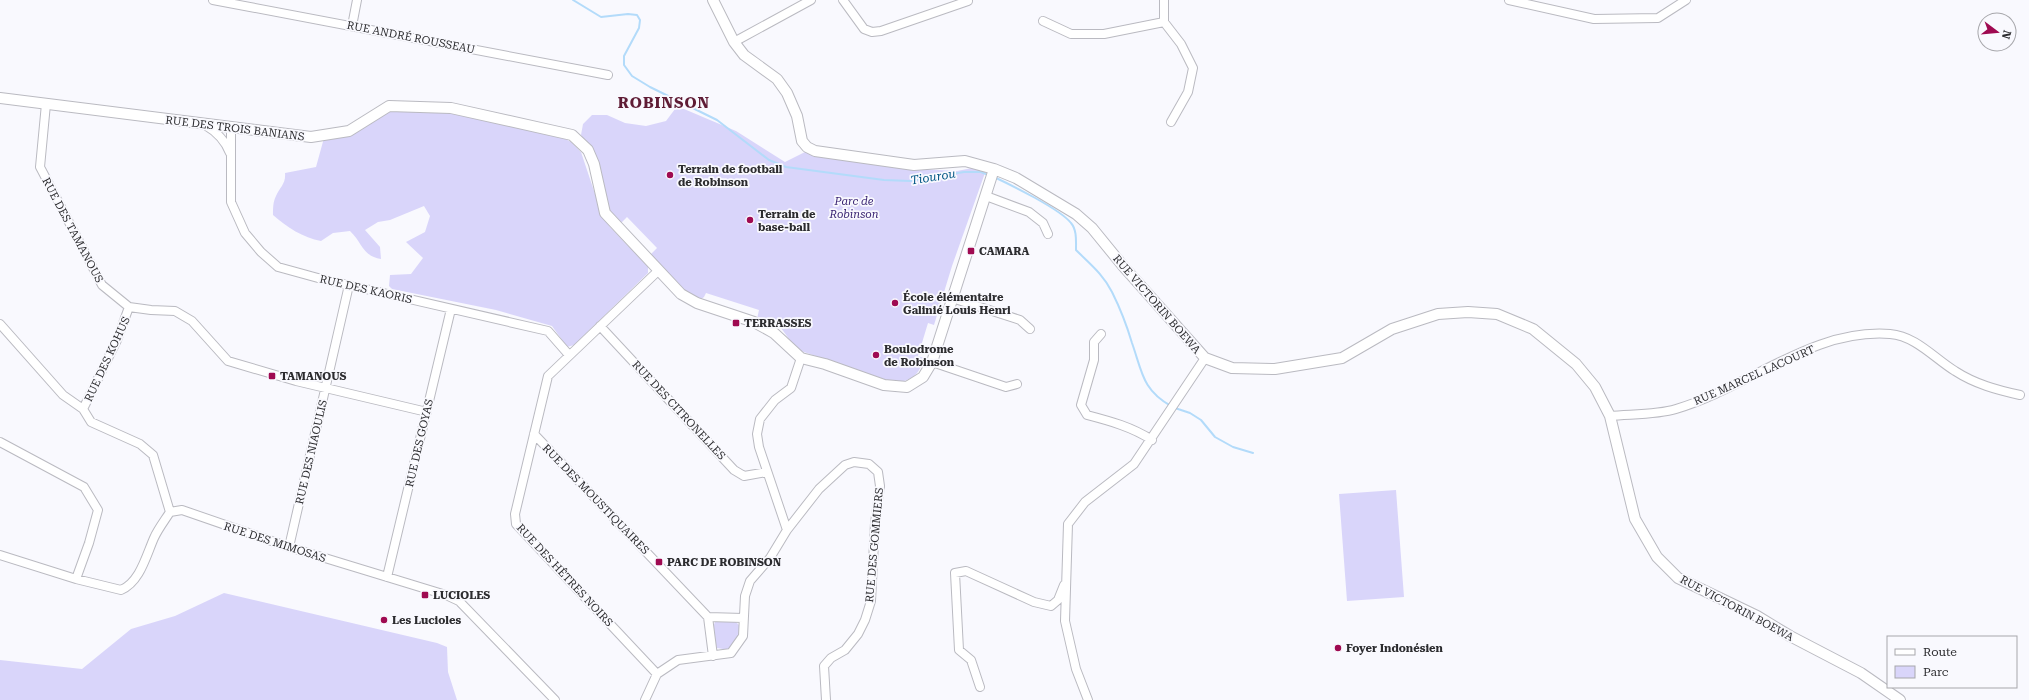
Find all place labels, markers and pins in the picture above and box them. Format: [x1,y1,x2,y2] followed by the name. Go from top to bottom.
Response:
[678,163,783,189] place label: Terrain de football de Robinson
[665,170,675,180] marker: Terrain de football de Robinson
[758,208,816,234] place label: Terrain de base-ball
[745,215,755,225] marker: Terrain de base-ball
[979,245,1029,258] place label: CAMARA
[966,246,976,256] marker: CAMARA
[903,290,1011,317] place label: École élémentaire Galinié Louis Henri
[890,298,900,308] marker: École élémentaire Galinié Louis Henri
[744,317,812,330] place label: TERRASSES
[731,318,741,328] marker: TERRASSES
[884,343,955,369] place label: Boulodrome de Robinson
[871,350,881,360] marker: Boulodrome de Robinson
[280,370,346,383] place label: TAMANOUS
[267,371,277,381] marker: TAMANOUS
[667,556,782,569] place label: PARC DE ROBINSON
[654,557,664,567] marker: PARC DE ROBINSON
[433,589,490,602] place label: LUCIOLES
[420,590,430,600] marker: LUCIOLES
[392,614,461,627] place label: Les Lucioles
[379,615,389,625] marker: Les Lucioles
[1346,642,1443,655] place label: Foyer Indonésien
[1333,643,1343,653] marker: Foyer Indonésien

